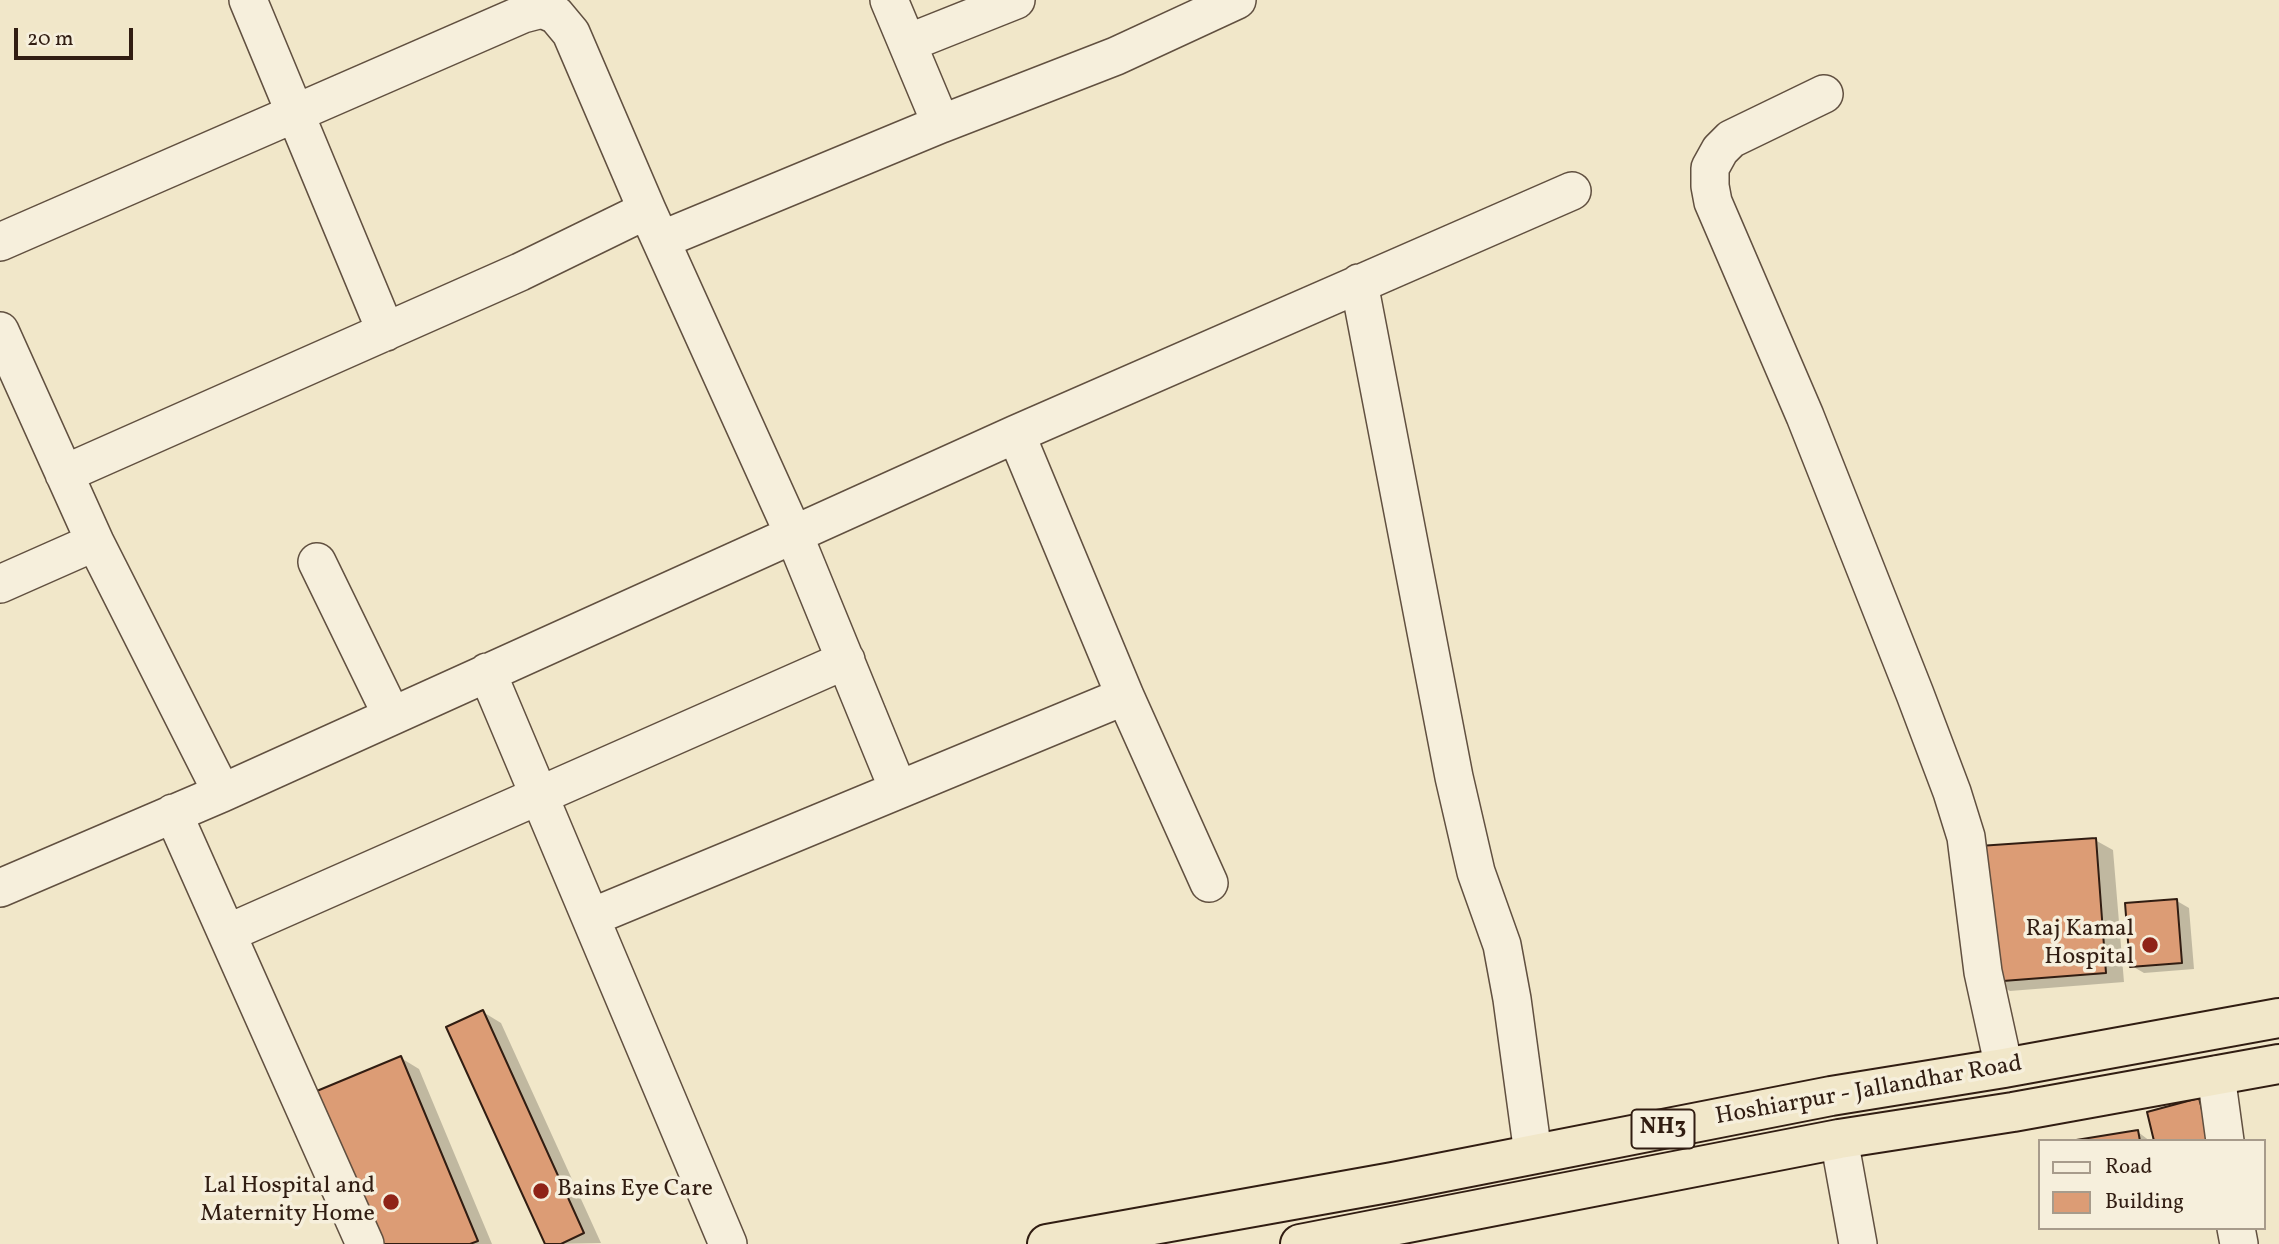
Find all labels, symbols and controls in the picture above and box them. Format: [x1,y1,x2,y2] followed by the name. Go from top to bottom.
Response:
[18,14,136,58] scale bar
[27,25,73,54] text: 20 m
[2025,917,2134,973] place label: Raj Kamal Hospital
[2140,935,2160,955] marker: Raj Kamal Hospital
[1713,1051,2025,1133] street label: Hoshiarpur - Jallandhar Road
[1632,1110,1694,1148] road number: NH3
[2038,1139,2265,1230] legend
[2105,1153,2152,1182] text: Road
[200,1174,375,1230] place label: Lal Hospital and Maternity Home
[557,1177,713,1205] place label: Bains Eye Care
[531,1181,551,1201] marker: Bains Eye Care
[2105,1188,2184,1217] text: Building
[381,1192,401,1212] marker: Lal Hospital and Maternity Home

